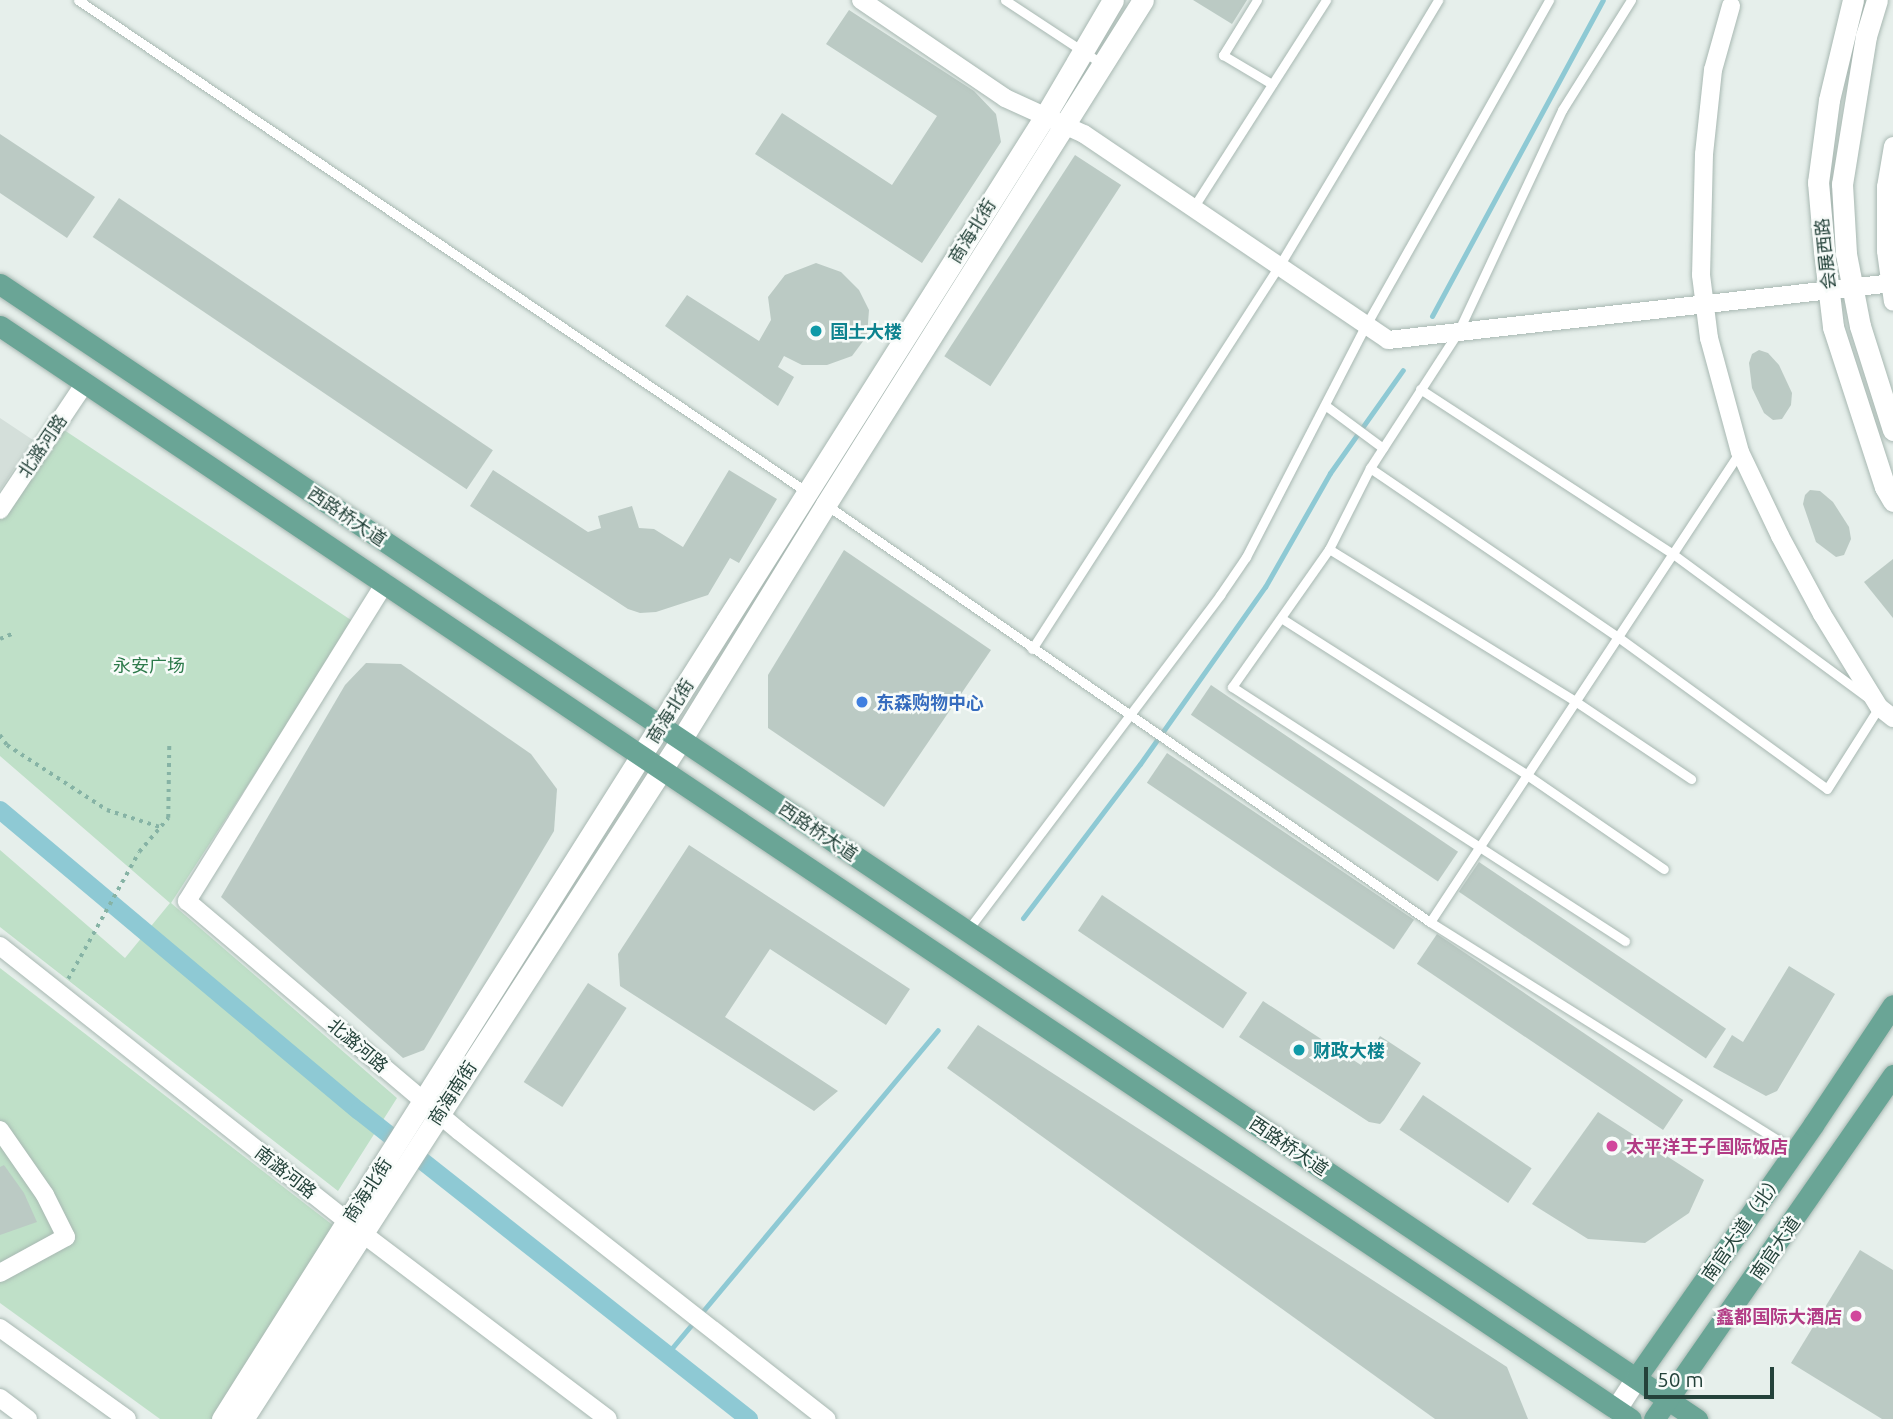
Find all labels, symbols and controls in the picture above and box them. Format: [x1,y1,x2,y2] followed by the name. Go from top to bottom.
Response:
[944,195,1000,267] street label: 商海北街
[1810,217,1840,291] street label: 会展西路
[830,320,902,342] place label: 国土大楼
[808,323,824,339] marker: 国土大楼
[13,410,71,482] street label: 北潞河路
[304,482,390,550] street label: 西路桥大道
[113,654,185,676] park label: 永安广场
[642,675,698,747] street label: 商海北街
[876,691,984,713] place label: 东森购物中心
[854,694,870,710] marker: 东森购物中心
[775,797,861,865] street label: 西路桥大道
[323,1014,393,1076] street label: 北潞河路
[1313,1039,1385,1061] place label: 财政大楼
[1291,1042,1307,1058] marker: 财政大楼
[423,1057,481,1129] street label: 商海南街
[1246,1112,1332,1180] street label: 西路桥大道
[1626,1135,1788,1157] place label: 太平洋王子国际饭店
[1604,1138,1620,1154] marker: 太平洋王子国际饭店
[251,1141,321,1203] street label: 南潞河路
[338,1154,396,1226] street label: 商海北街
[1697,1169,1787,1285] street label: 南官大道（北）
[1746,1212,1804,1284] street label: 南官大道
[1716,1305,1842,1327] place label: 鑫都国际大酒店
[1848,1308,1864,1324] marker: 鑫都国际大酒店
[1648,1352,1778,1396] scale bar
[1657,1367,1704,1391] text: 50 m

